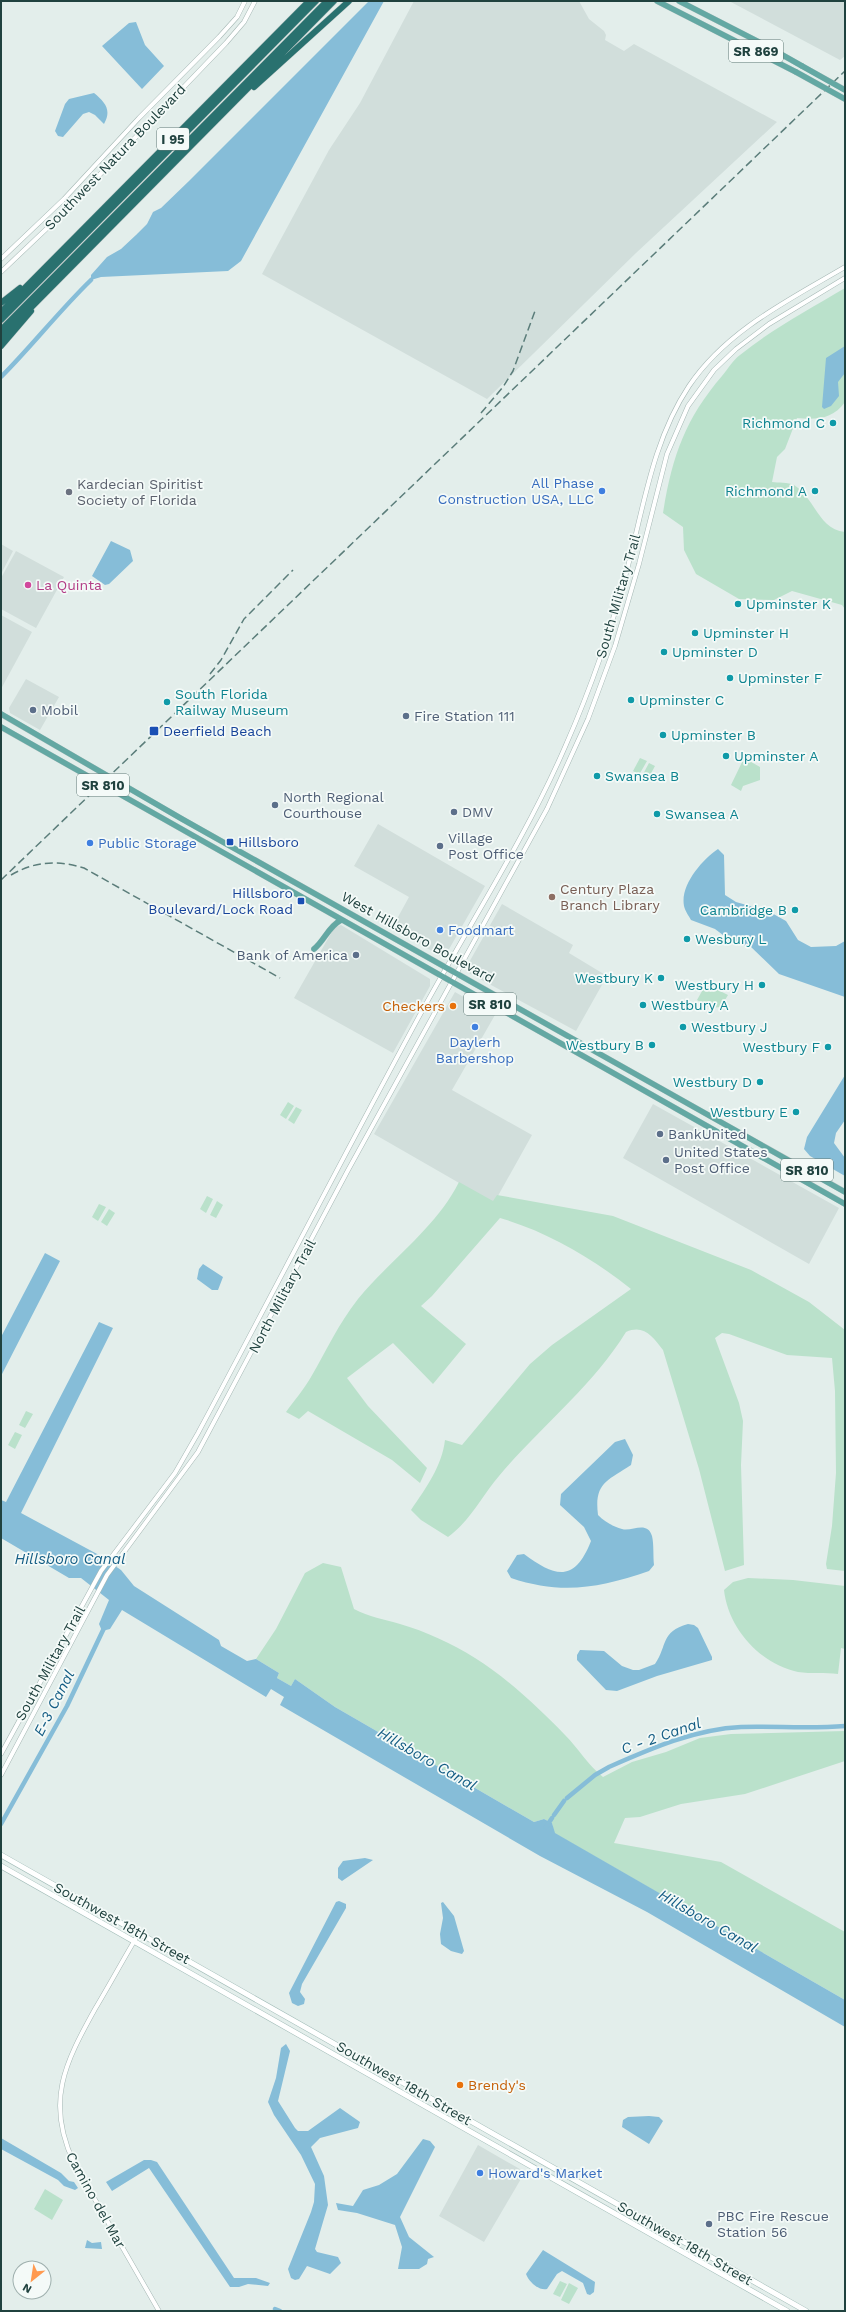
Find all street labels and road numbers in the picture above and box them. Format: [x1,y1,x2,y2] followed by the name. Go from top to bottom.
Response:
[729,40,783,62] road number: SR 869
[41,81,189,233] street label: Southwest Natura Boulevard
[157,128,189,150] road number: I 95
[593,531,644,660] street label: South Military Trail
[77,774,129,796] road number: SR 810
[339,888,497,986] street label: West Hillsboro Boulevard
[464,993,516,1015] road number: SR 810
[781,1159,833,1181] road number: SR 810
[245,1236,319,1356] street label: North Military Trail
[12,1602,89,1723] street label: South Military Trail
[51,1879,193,1967] street label: Southwest 18th Street
[334,2038,474,2128] street label: Southwest 18th Street
[63,2149,129,2251] street label: Camino del Mar
[615,2198,755,2288] street label: Southwest 18th Street

